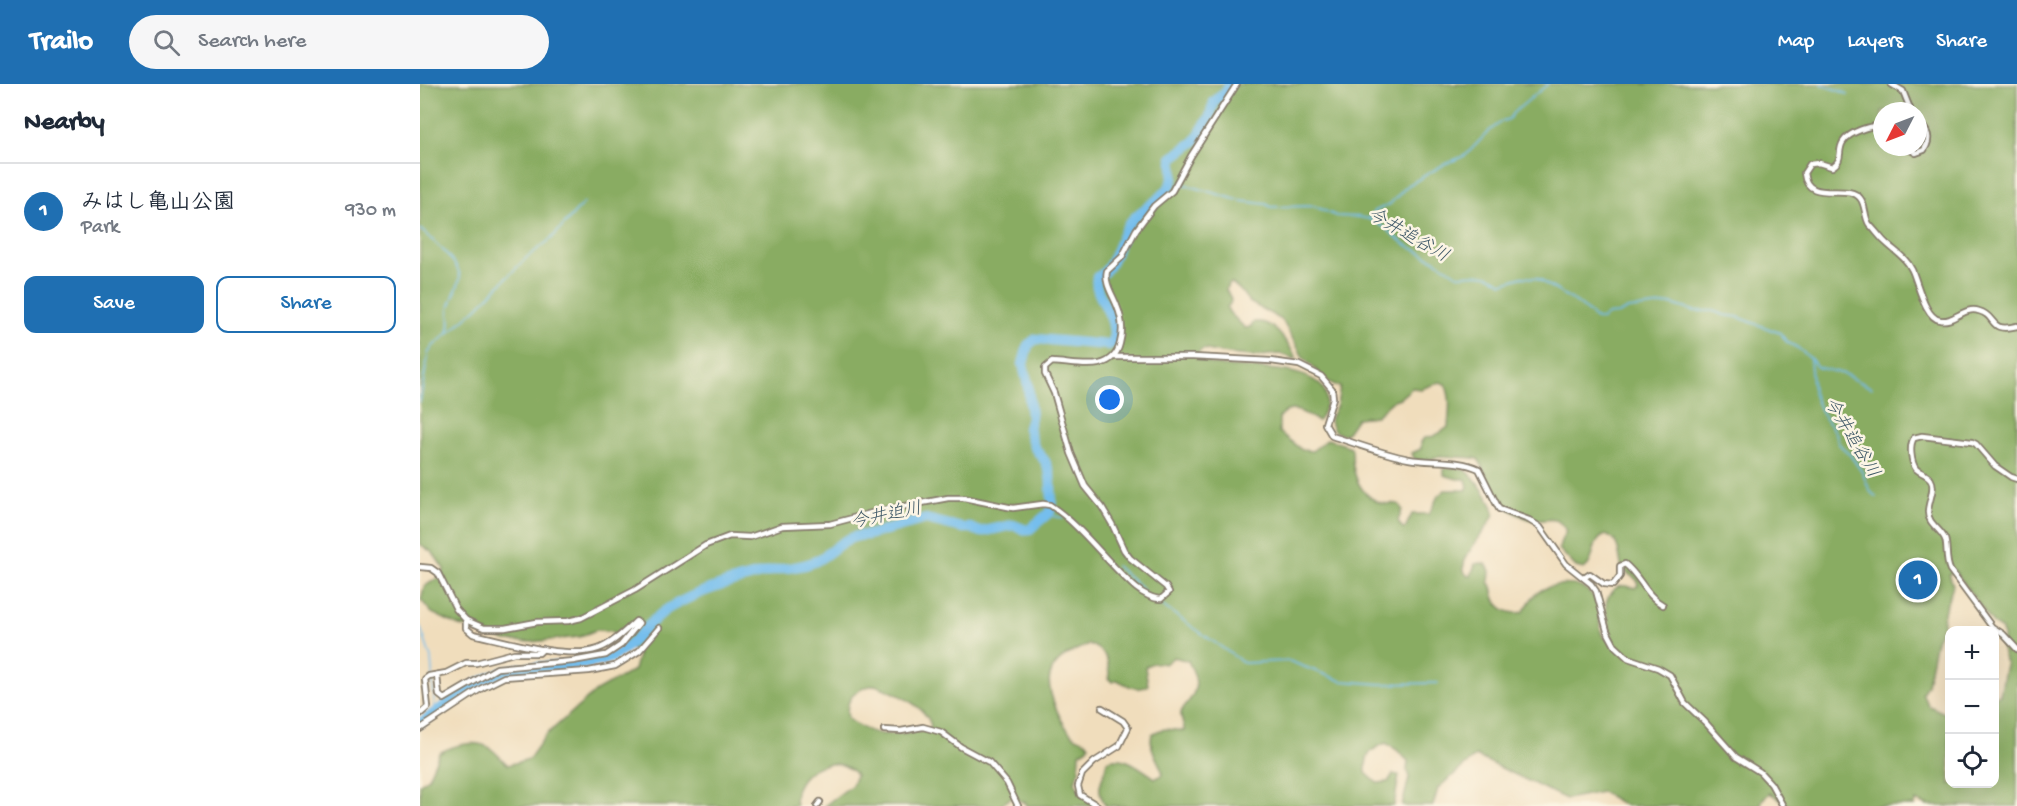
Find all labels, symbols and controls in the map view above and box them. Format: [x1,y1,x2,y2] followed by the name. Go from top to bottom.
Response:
[129,15,549,69] search box
[30,26,93,59] text: Trailo
[150,26,183,59] icon: search
[198,29,306,55] text: Search here
[1778,30,1814,55] text: Map
[1847,30,1903,55] text: Layers
[1936,30,1987,55] text: Share
[1873,102,1927,156] north arrow
[24,108,105,139] text: Nearby
[81,191,235,217] text: みはし亀山公園
[39,200,48,223] text: 1
[345,200,396,223] text: 930 m
[1364,204,1452,268] water label: 今井追谷川
[81,217,119,240] text: Park
[24,276,204,333] button: Save
[216,276,396,333] button: Share
[1095,385,1124,414] your location
[1819,394,1884,482] water label: 今井追谷川
[849,498,924,534] water label: 今井迫川
[1898,558,1938,602] pin: 1
[1945,626,1999,788] map controls
[1945,626,1999,680] button: +
[1945,680,1999,734] button: −
[1945,734,1999,788] button: locate

